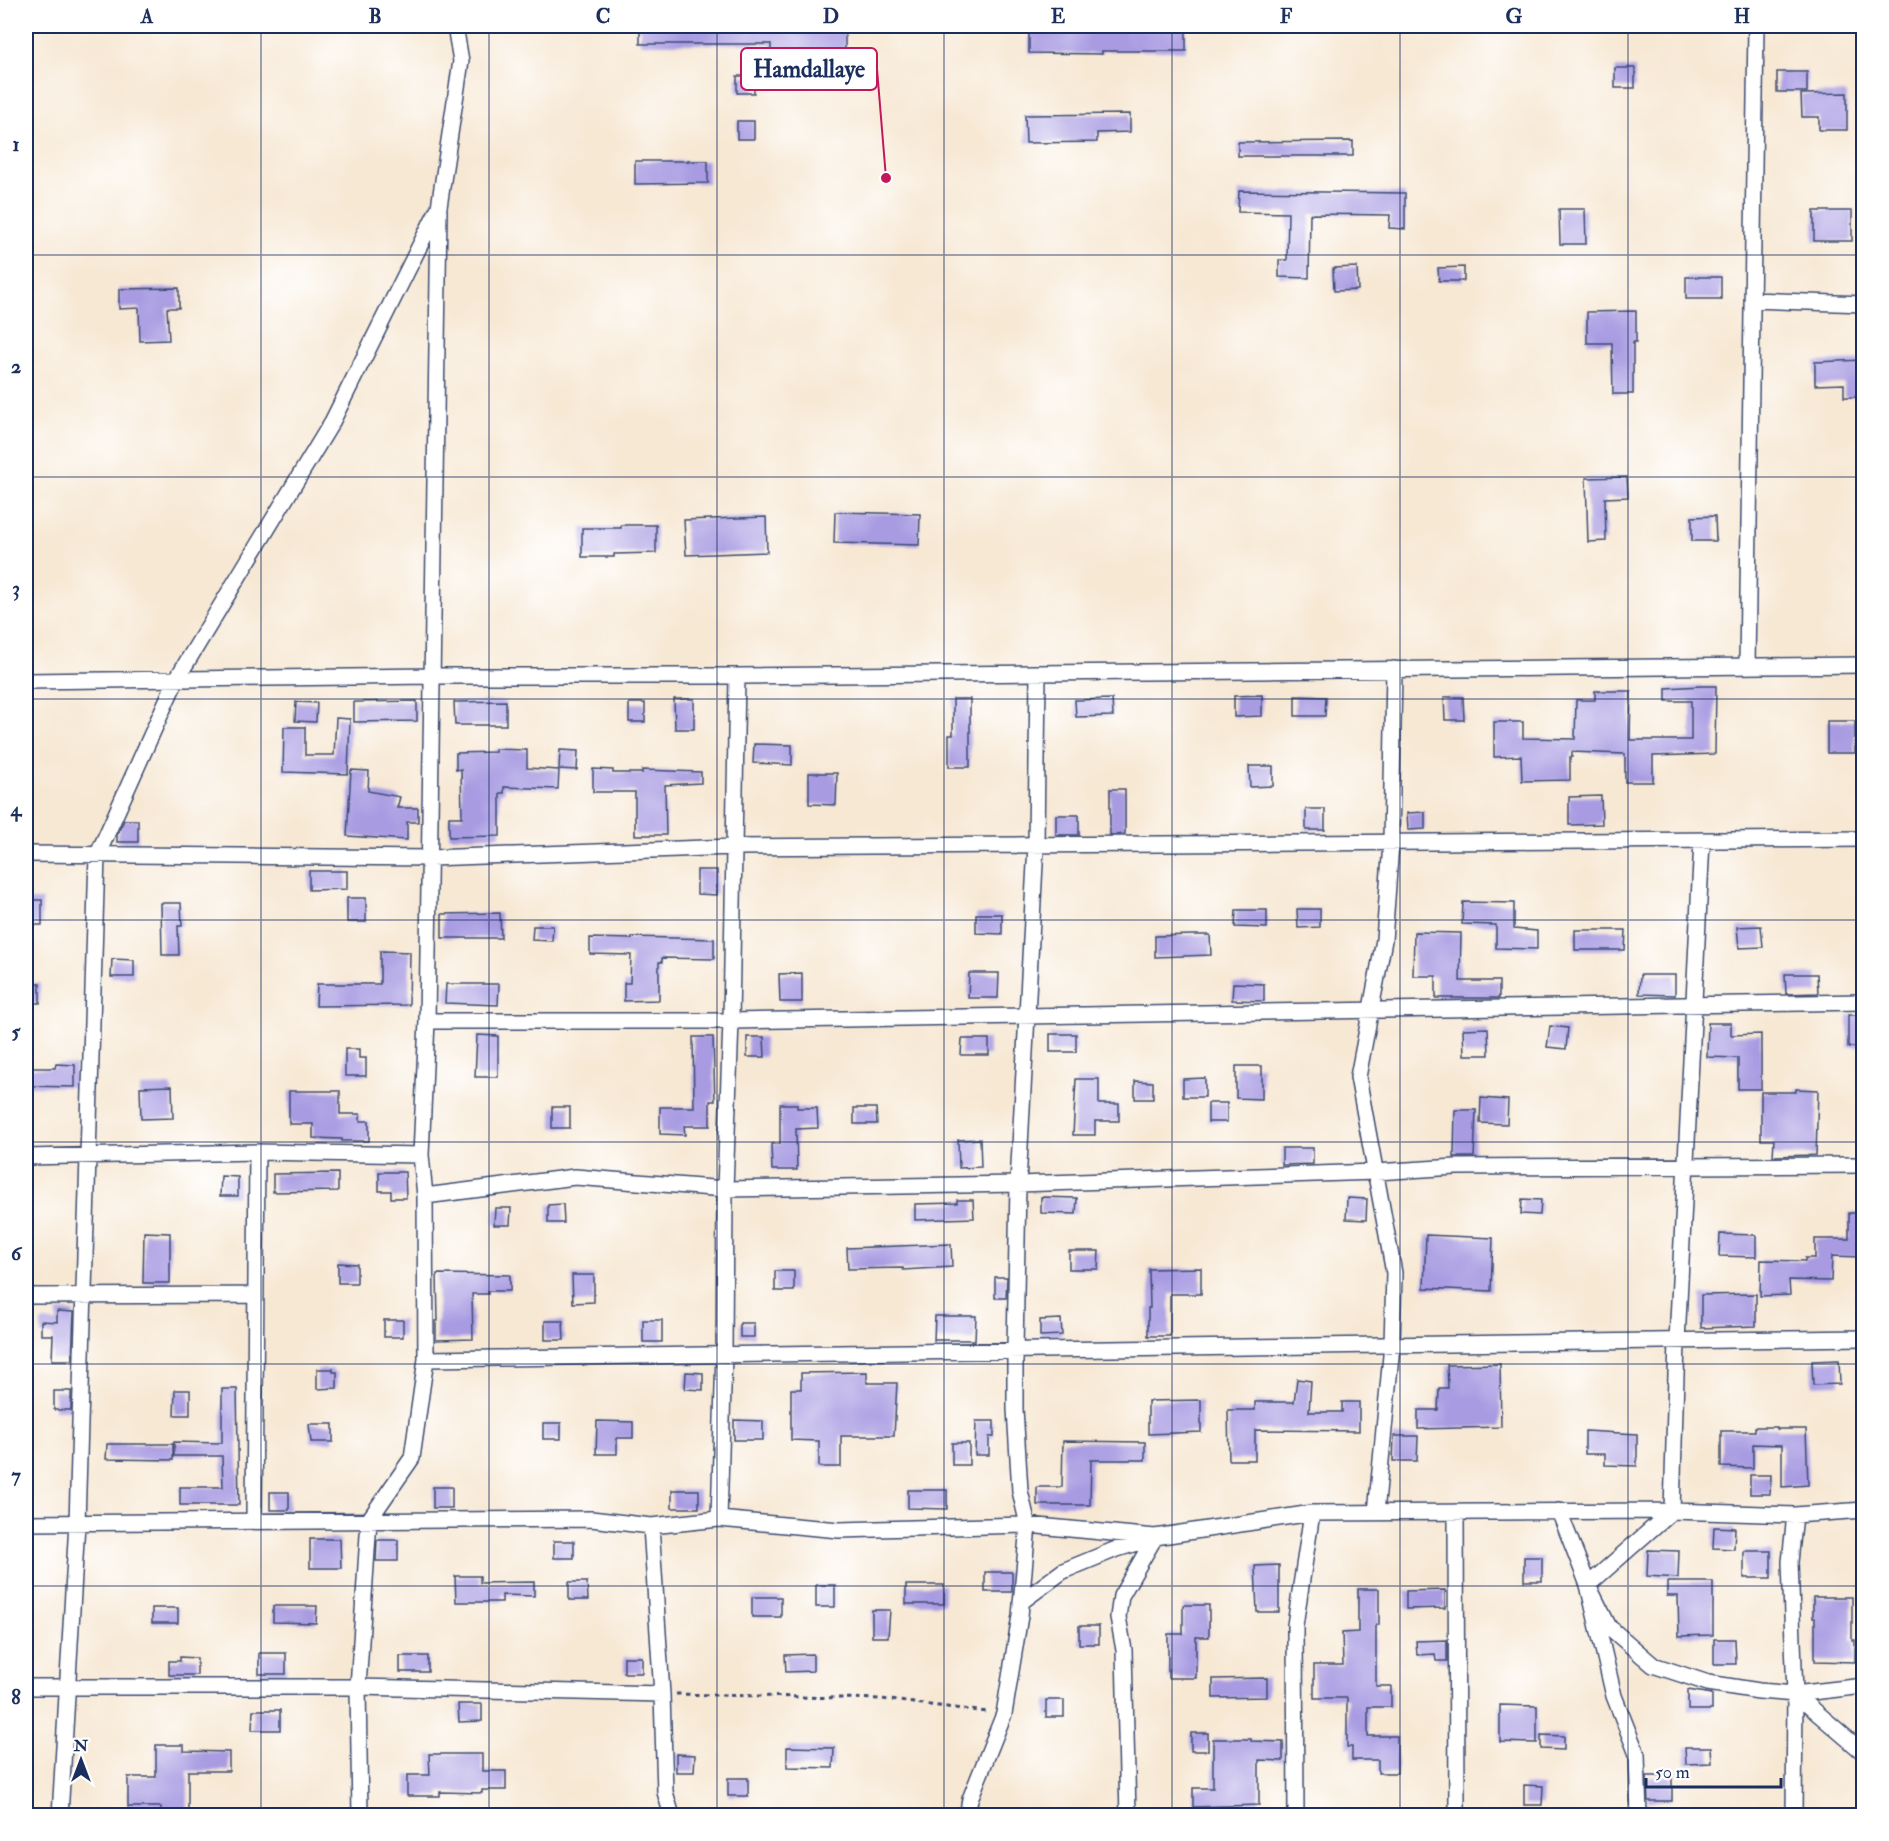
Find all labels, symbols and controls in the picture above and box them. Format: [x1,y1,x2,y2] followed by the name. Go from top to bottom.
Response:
[140,4,154,29] text: A
[368,4,382,29] text: B
[596,4,610,29] text: C
[823,4,839,29] text: D
[1051,4,1066,29] text: E
[1280,4,1293,29] text: F
[1506,4,1523,29] text: G
[1734,4,1750,29] text: H
[741,48,877,90] callout: Hamdallaye
[753,54,865,85] text: Hamdallaye
[12,132,20,157] text: 1
[11,354,21,379] text: 2
[12,576,20,601] text: 3
[10,797,23,822] text: 4
[12,1019,22,1044] text: 5
[11,1241,23,1266] text: 6
[11,1463,21,1488] text: 7
[11,1685,21,1710] text: 8
[51,1730,111,1790] north arrow
[73,1736,89,1756] text: N
[1646,1751,1781,1789] scale bar
[1655,1761,1690,1784] text: 50 m

